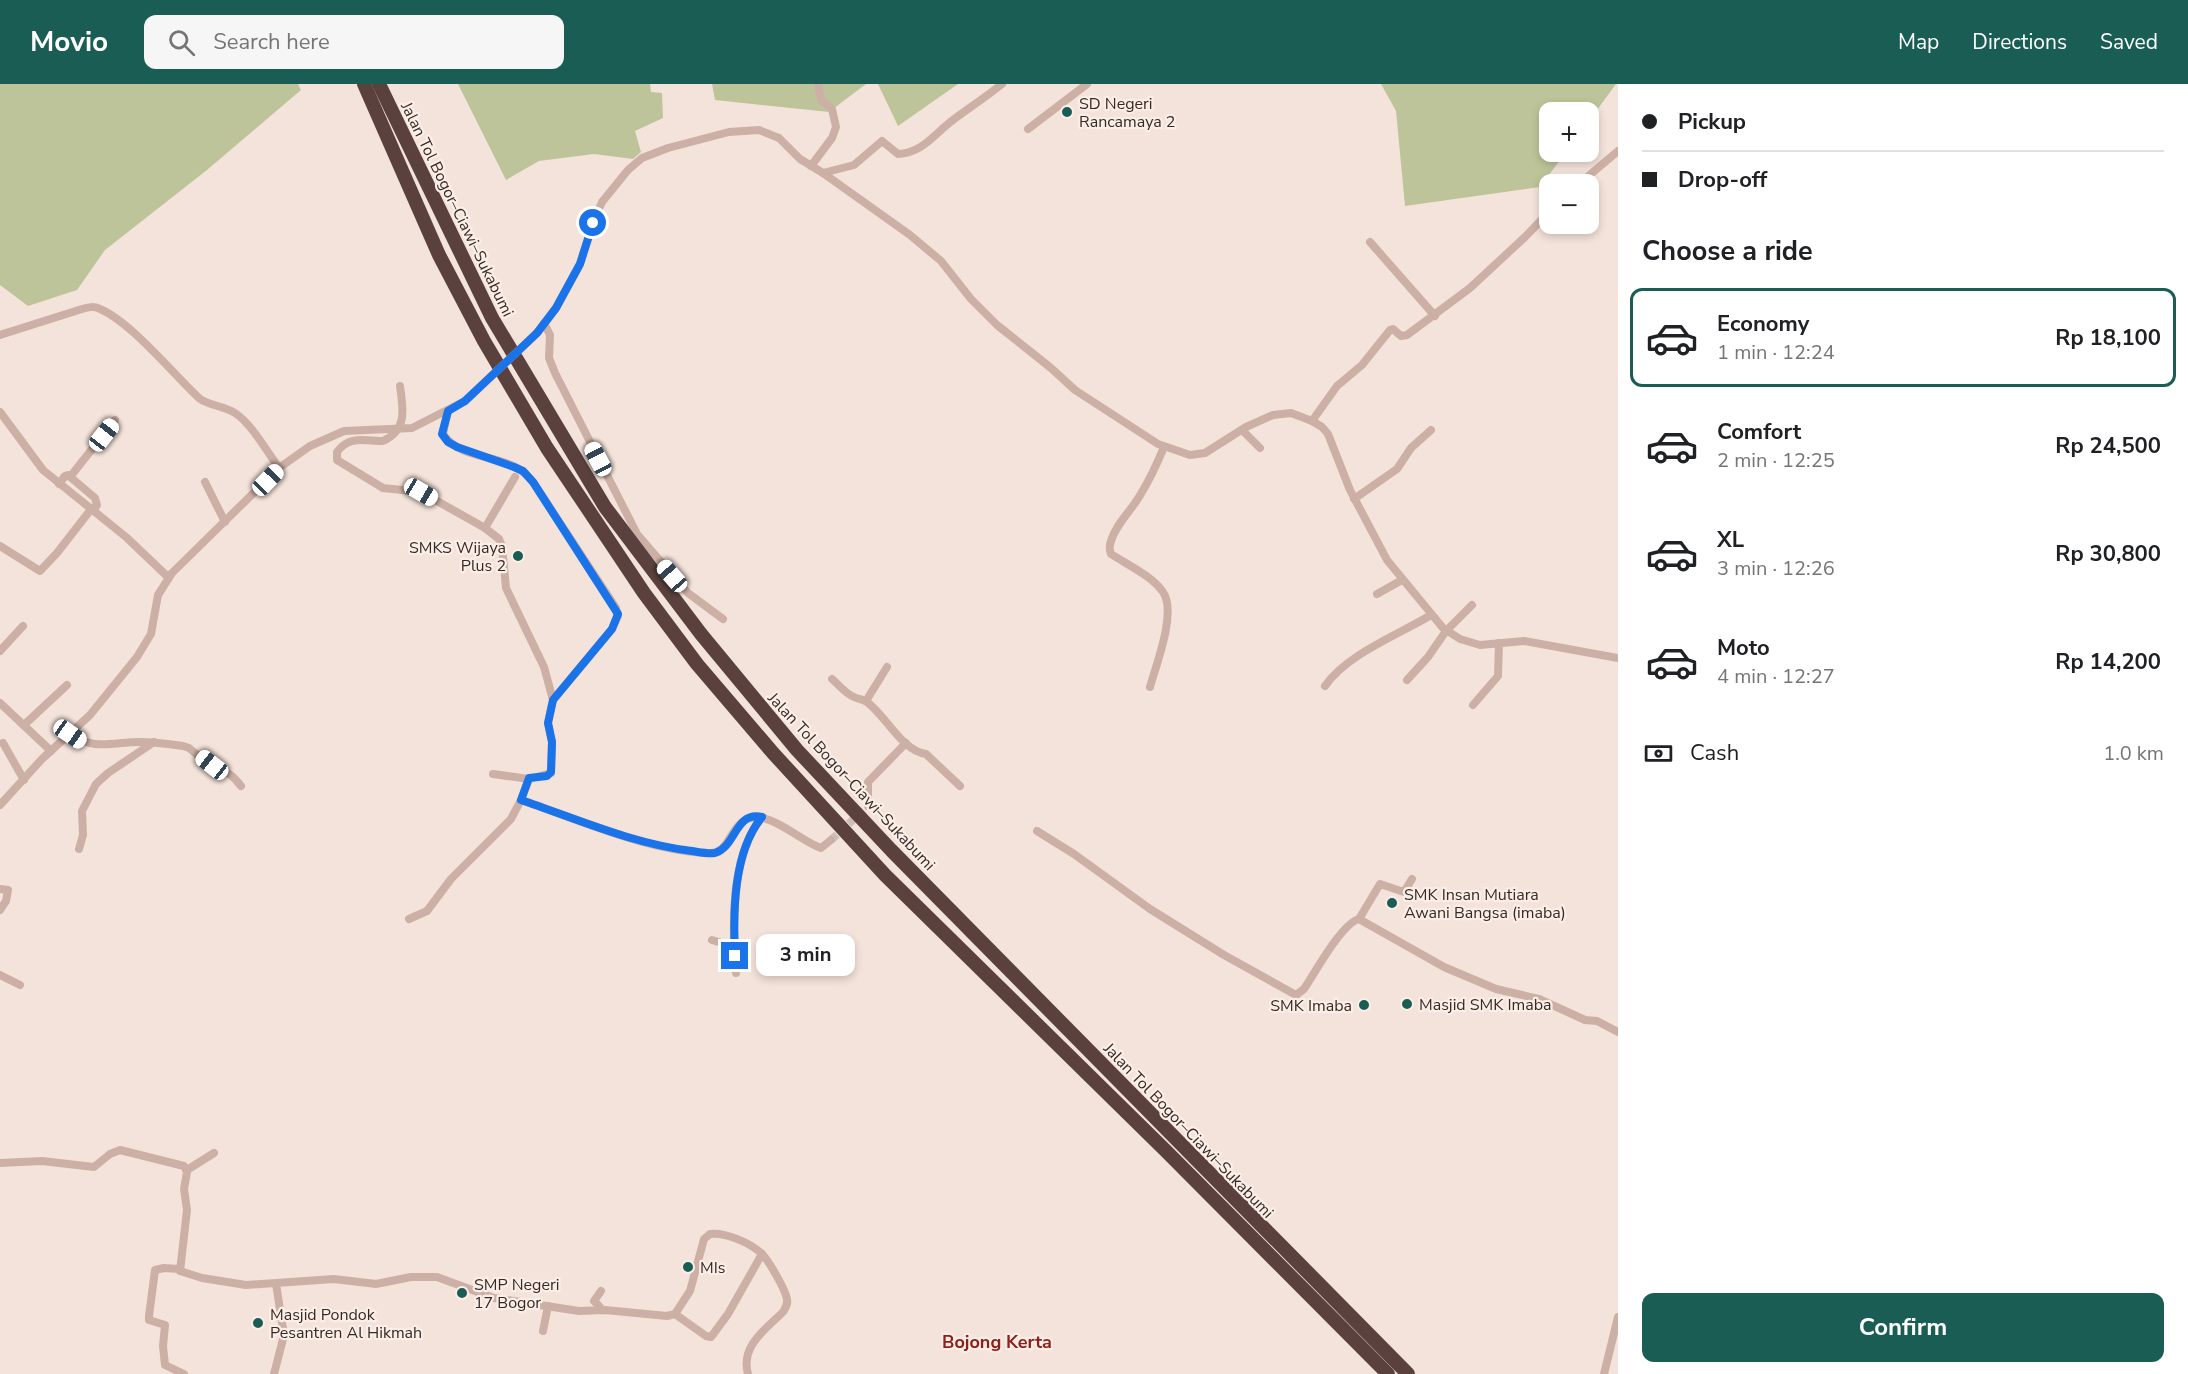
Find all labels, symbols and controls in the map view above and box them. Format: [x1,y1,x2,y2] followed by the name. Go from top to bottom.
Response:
[144,15,564,69] search box
[30,23,108,61] text: Movio
[165,26,198,59] icon: search
[213,27,330,57] text: Search here
[1898,28,1939,56] text: Map
[1972,28,2067,56] text: Directions
[2100,28,2158,56] text: Saved
[1079,93,1175,133] place label: SD Negeri Rancamaya 2
[395,98,519,320] street label: Jalan Tol Bogor–Ciawi–Sukabumi
[1539,102,1599,234] map controls
[1539,102,1599,162] button: +
[1060,105,1074,119] marker: SD Negeri Rancamaya 2
[1678,107,1746,137] text: Pickup
[1678,165,1767,195] text: Drop-off
[1539,174,1599,234] button: −
[579,209,606,236] route start
[1642,233,1813,270] text: Choose a ride
[1717,309,1809,339] text: Economy
[1645,311,1699,365] icon: car
[2055,323,2161,353] text: Rp 18,100
[1717,339,1835,366] text: 1 min · 12:24
[86,415,122,455] car
[1717,417,1801,447] text: Comfort
[1645,419,1699,473] icon: car
[2055,431,2161,461] text: Rp 24,500
[582,439,614,479] car
[1717,447,1835,474] text: 2 min · 12:25
[249,461,287,499] car
[401,475,441,509] car
[1717,525,1744,555] text: XL
[1645,527,1699,581] icon: car
[409,537,506,577] place label: SMKS Wijaya Plus 2
[2055,539,2161,569] text: Rp 30,800
[511,549,525,563] marker: SMKS Wijaya Plus 2
[1717,555,1835,582] text: 3 min · 12:26
[653,557,691,595] car
[1717,633,1770,663] text: Moto
[1645,635,1699,689] icon: car
[2055,647,2161,677] text: Rp 14,200
[1717,663,1835,690] text: 4 min · 12:27
[762,687,940,876] street label: Jalan Tol Bogor–Ciawi–Sukabumi
[50,716,90,752] car
[1642,737,1675,770] icon: cash
[1690,738,1739,768] text: Cash
[2103,740,2164,767] text: 1.0 km
[192,747,232,783] car
[1404,884,1566,924] place label: SMK Insan Mutiara Awani Bangsa (imaba)
[1385,896,1399,910] marker: SMK Insan Mutiara Awani Bangsa (imaba)
[756,935,855,977] callout: 3 min
[780,941,831,968] text: 3 min
[721,942,748,969] route end
[1419,994,1552,1016] place label: Masjid SMK Imaba
[1270,995,1352,1017] place label: SMK Imaba
[1400,997,1414,1011] marker: Masjid SMK Imaba
[1357,998,1371,1012] marker: SMK Imaba
[1098,1037,1278,1223] street label: Jalan Tol Bogor–Ciawi–Sukabumi
[700,1257,725,1279] place label: MIs
[681,1260,695,1274] marker: MIs
[474,1274,559,1314] place label: SMP Negeri 17 Bogor
[455,1286,469,1300] marker: SMP Negeri 17 Bogor
[1642,1293,2164,1362] button: Confirm
[270,1304,422,1344] place label: Masjid Pondok Pesantren Al Hikmah
[251,1316,265,1330] marker: Masjid Pondok Pesantren Al Hikmah
[942,1330,1052,1354] district label: Bojong Kerta

